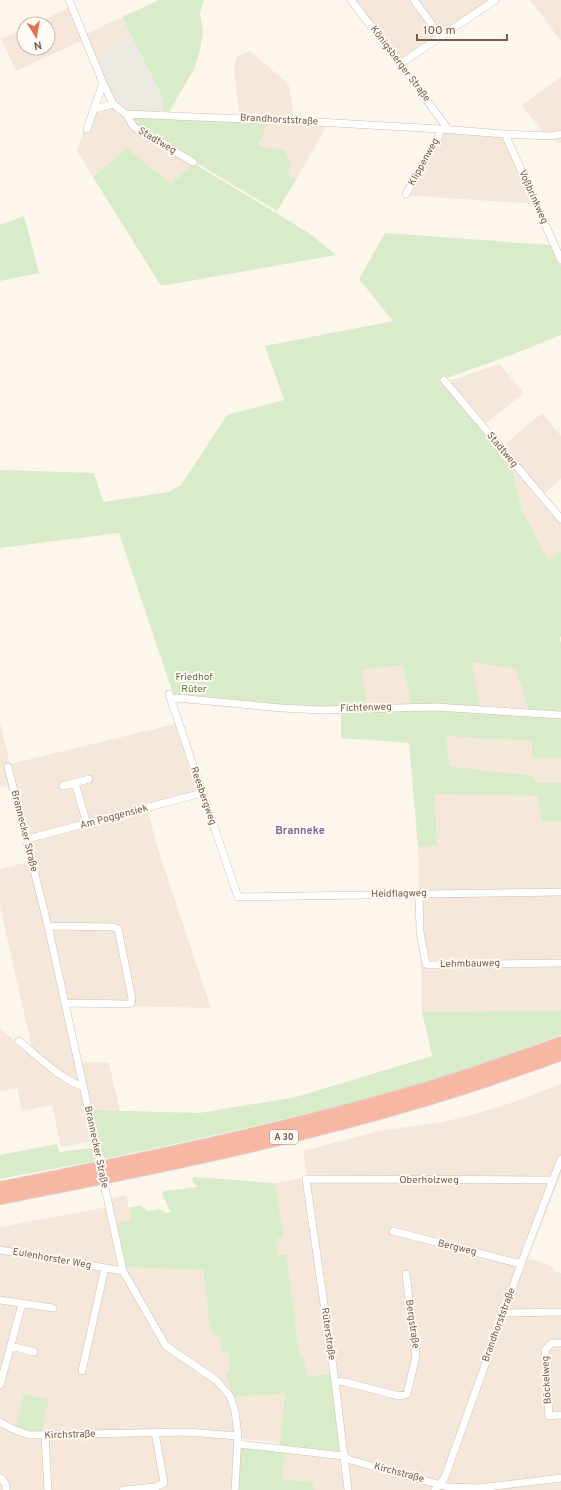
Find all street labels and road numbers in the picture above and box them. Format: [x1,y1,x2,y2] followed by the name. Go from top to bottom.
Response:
[367,23,433,105] street label: Königsberger Straße
[240,111,318,129] street label: Brandhorststraße
[135,124,179,158] street label: Stadtweg
[406,136,442,188] street label: Klippenweg
[515,168,551,226] street label: Voßbrinkweg
[483,430,521,470] street label: Stadtweg
[340,701,392,715] street label: Fichtenweg
[187,765,219,827] street label: Reesbergweg
[8,789,40,873] street label: Brannecker Straße
[79,802,149,832] street label: Am Poggensiek
[371,887,427,901] street label: Heidflagweg
[440,957,500,971] street label: Lehmbauweg
[81,1105,111,1189] street label: Brannecker Straße
[270,1130,298,1144] road number: A 30
[399,1174,459,1187] street label: Oberholzweg
[436,1237,478,1259] street label: Bergweg
[12,1246,92,1272] street label: Eulenhorster Weg
[480,1286,518,1364] street label: Brandhorststraße
[402,1299,422,1349] street label: Bergstraße
[318,1307,338,1361] street label: Rüterstraße
[539,1355,555,1405] street label: Böckelweg
[44,1428,96,1442] street label: Kirchstraße
[373,1460,425,1486] street label: Kirchstraße

